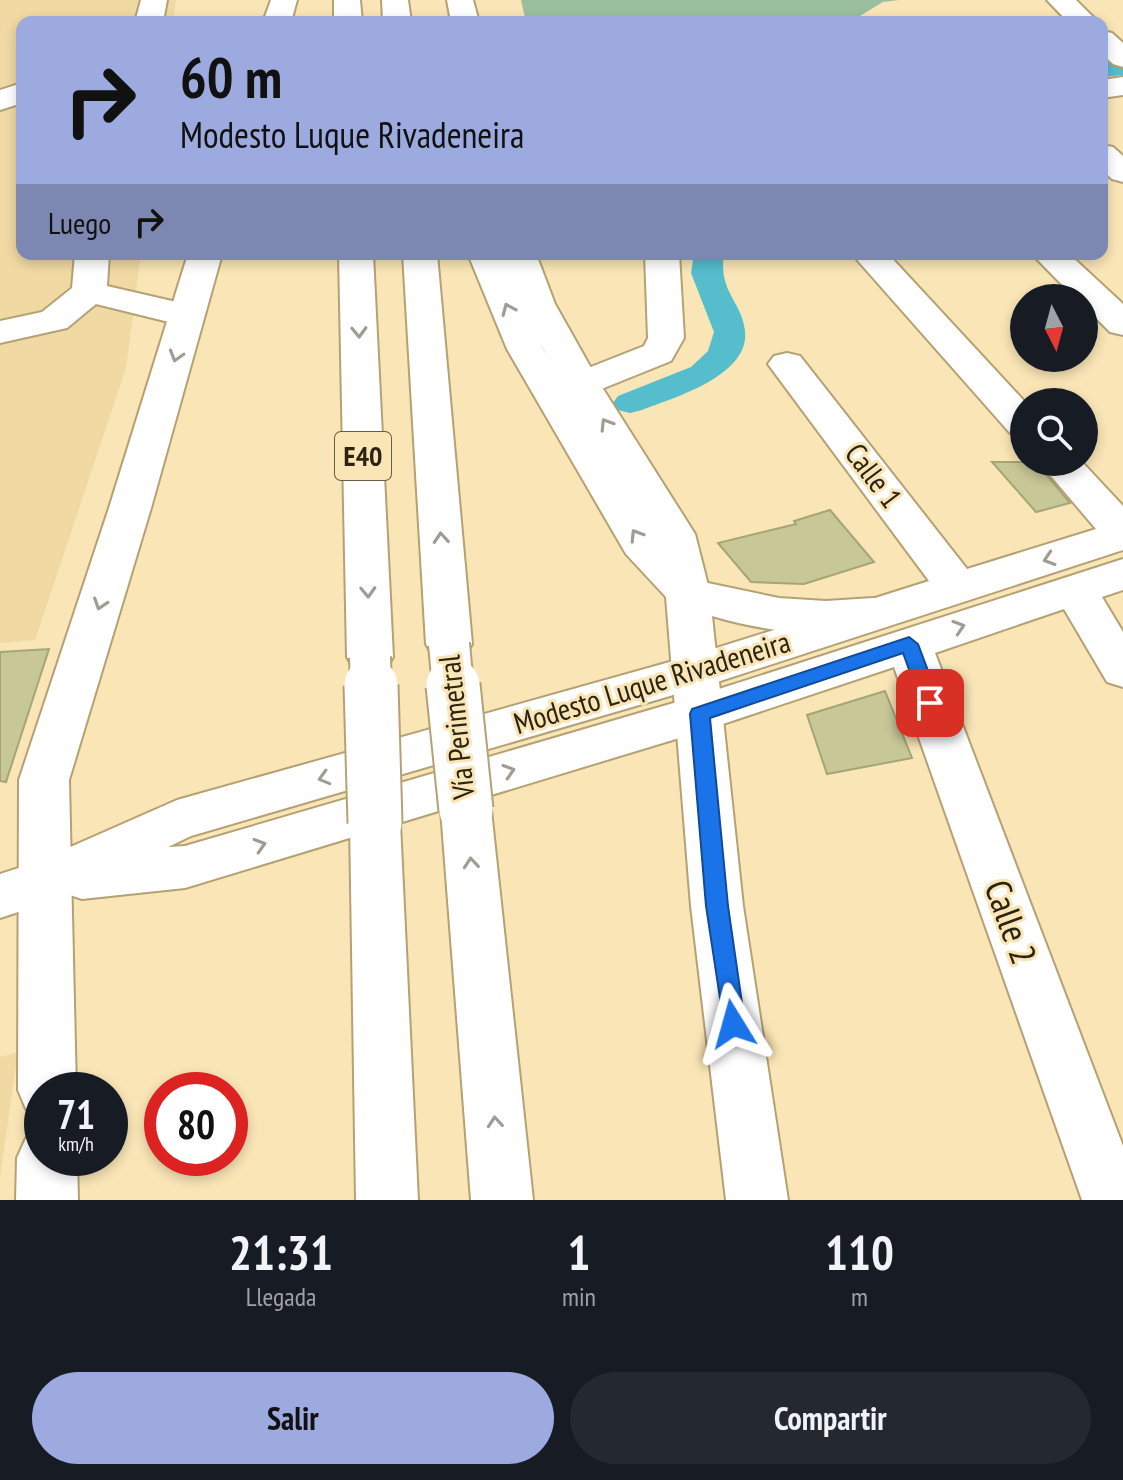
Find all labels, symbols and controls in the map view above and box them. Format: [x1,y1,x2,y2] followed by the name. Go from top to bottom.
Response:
[180,41,282,113] text: 60 m
[48,48,152,152] icon: right
[180,111,524,158] text: Modesto Luque Rivadeneira
[127,200,171,244] icon: right
[48,203,111,242] text: Luego
[1010,284,1098,372] north arrow
[1010,284,1098,476] map controls
[502,303,518,317] one-way arrow
[350,326,367,339] one-way arrow
[169,348,185,362] one-way arrow
[1010,388,1098,476] button: search
[600,418,615,433] one-way arrow
[335,432,391,480] road number: E40
[837,435,911,515] street label: Calle 1
[631,529,646,544] one-way arrow
[433,531,450,544] one-way arrow
[1042,549,1056,565] one-way arrow
[359,586,376,599] one-way arrow
[93,597,109,611] one-way arrow
[509,621,794,742] street label: Modesto Luque Rivadeneira
[952,621,966,637] one-way arrow
[429,653,483,802] street label: Vía Perimetral
[896,669,964,737] pin
[908,681,952,725] icon: arrive
[502,764,516,780] one-way arrow
[318,769,332,786] one-way arrow
[253,838,267,854] one-way arrow
[463,856,480,869] one-way arrow
[975,873,1048,970] street label: Calle 2
[691,982,775,1066] position arrow
[144,1072,248,1176] speed limit sign: 80
[57,1088,95,1140] text: 71
[487,1115,504,1128] one-way arrow
[58,1131,94,1157] text: km/h
[229,1221,333,1283] text: 21:31
[568,1221,590,1283] text: 1
[825,1221,894,1283] text: 110
[246,1280,316,1313] text: Llegada
[562,1280,596,1313] text: min
[851,1280,868,1313] text: m
[32,1372,554,1464] button: Salir
[570,1372,1091,1464] button: Compartir

